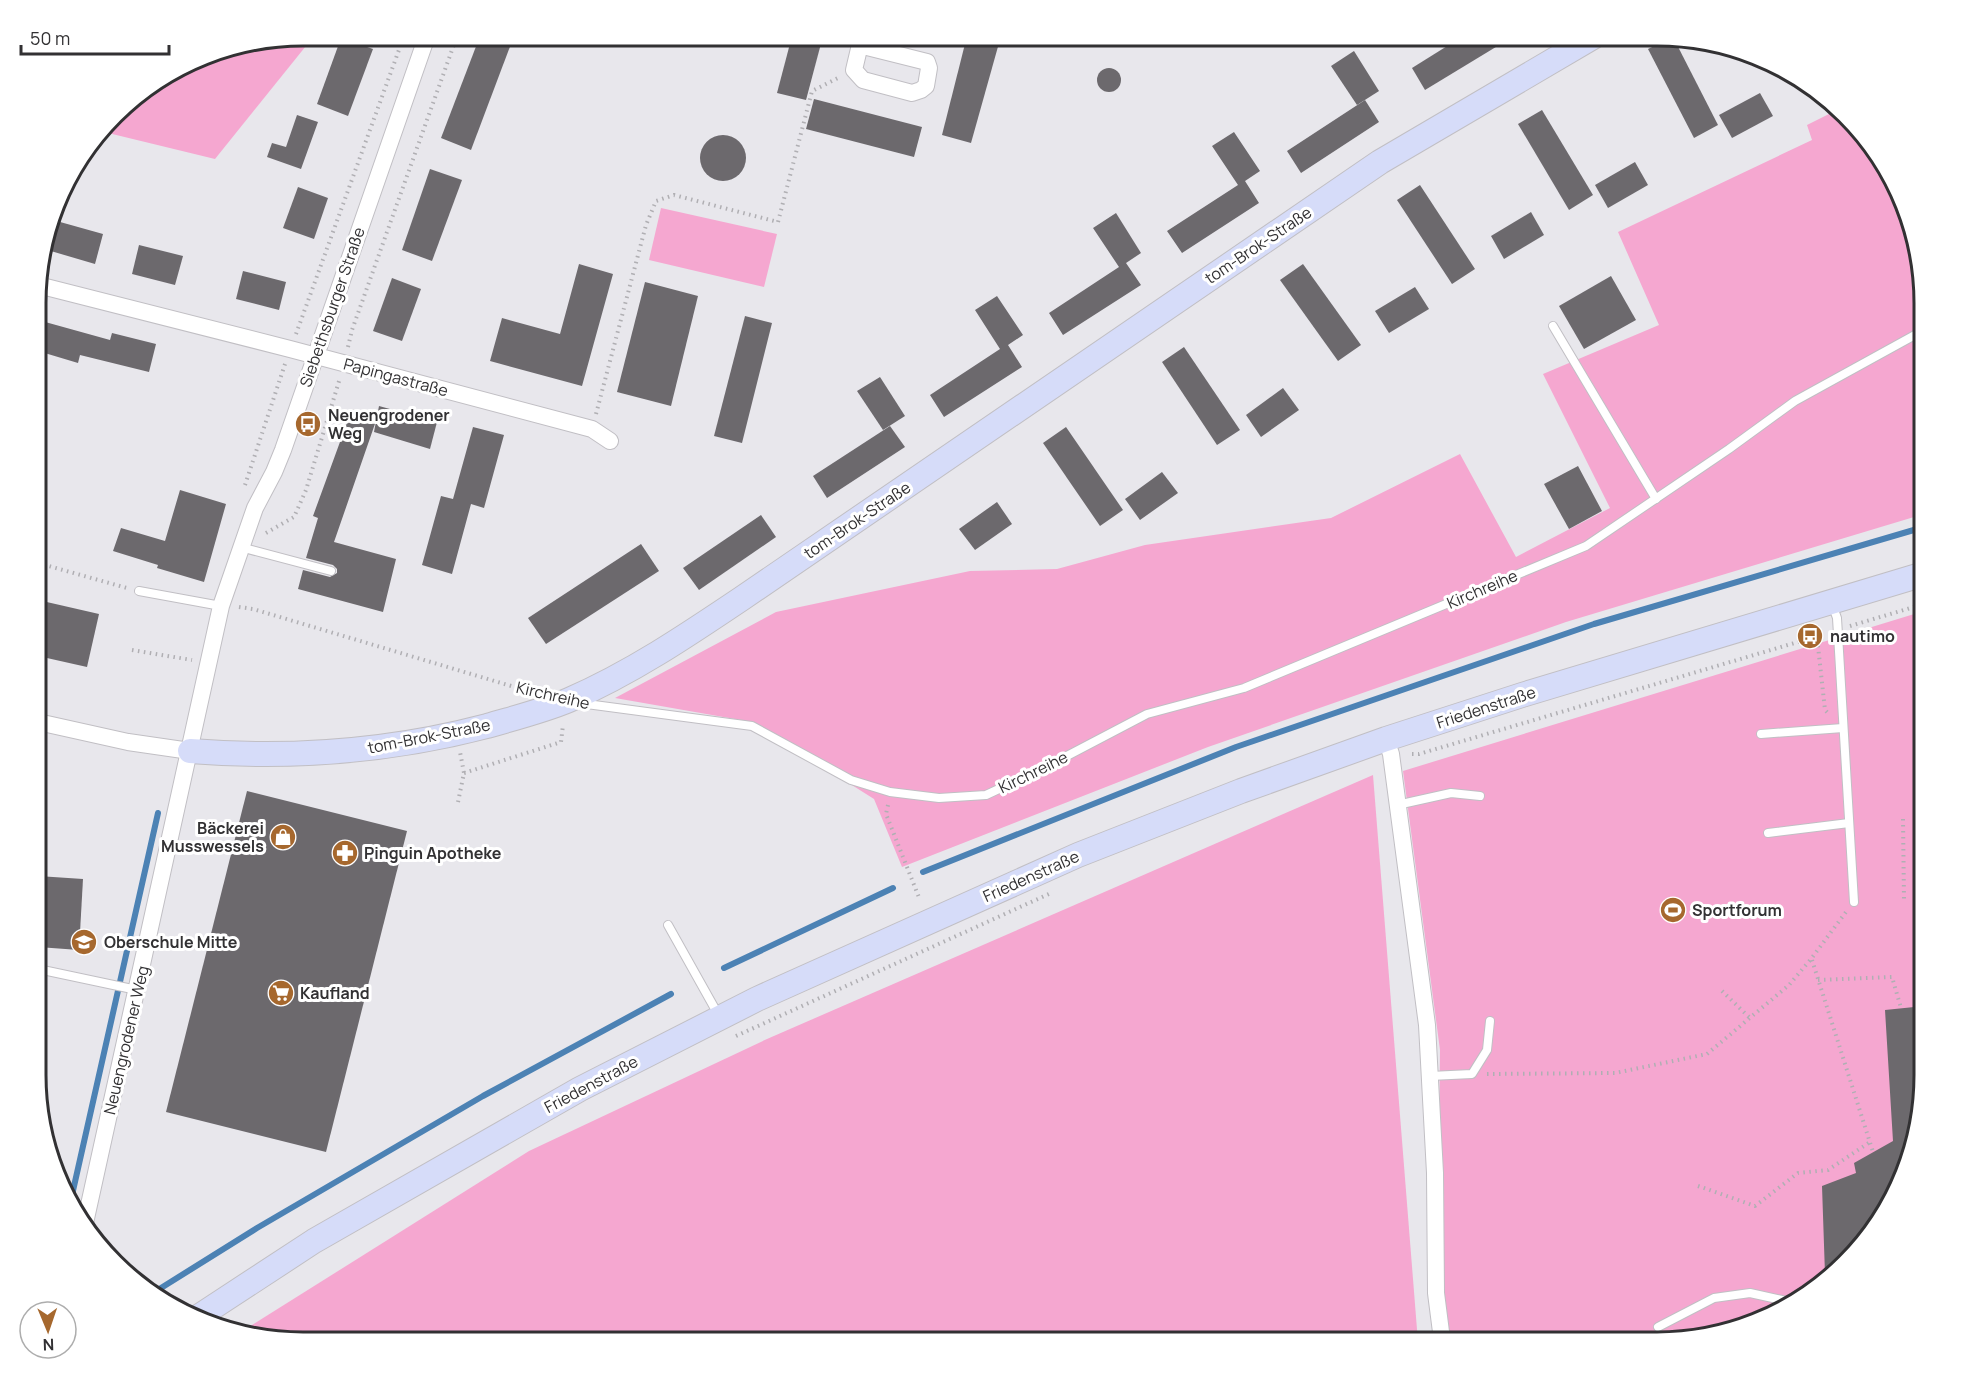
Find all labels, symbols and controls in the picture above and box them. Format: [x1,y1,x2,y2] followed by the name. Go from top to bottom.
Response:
[21,18,170,56] scale bar
[30,26,70,50] text: 50 m
[1200,201,1316,289] street label: tom-Brok-Straße
[294,224,370,390] street label: Siebethsburger Straße
[341,352,451,402] street label: Papingastraße
[328,404,450,444] place label: Neuengrodener Weg
[293,409,323,439] bus stop icon: Neuengrodener Weg
[799,476,915,564] street label: tom-Brok-Straße
[1443,564,1521,614] street label: Kirchreihe
[1795,621,1825,651] bus stop icon: nautimo
[1830,625,1895,647] place label: nautimo
[514,676,592,714] street label: Kirchreihe
[1434,681,1538,733] street label: Friedenstraße
[366,713,492,759] street label: tom-Brok-Straße
[995,746,1071,798] street label: Kirchreihe
[161,817,264,857] place label: Bäckerei Musswessels
[268,822,298,852] shop icon: Bäckerei Musswessels
[330,838,360,868] pharmacy icon: Pinguin Apotheke
[364,842,502,864] place label: Pinguin Apotheke
[979,845,1083,907] street label: Friedenstraße
[1658,895,1688,925] sports icon: Sportforum
[1692,899,1782,921] place label: Sportforum
[69,927,99,957] school or university icon: Oberschule Mitte
[104,931,238,953] place label: Oberschule Mitte
[98,963,154,1117] street label: Neuengrodener Weg
[266,978,296,1008] supermarket icon: Kaufland
[300,982,370,1004] place label: Kaufland
[540,1050,642,1118] street label: Friedenstraße
[18,1300,78,1360] north arrow
[42,1334,55,1356] text: N

